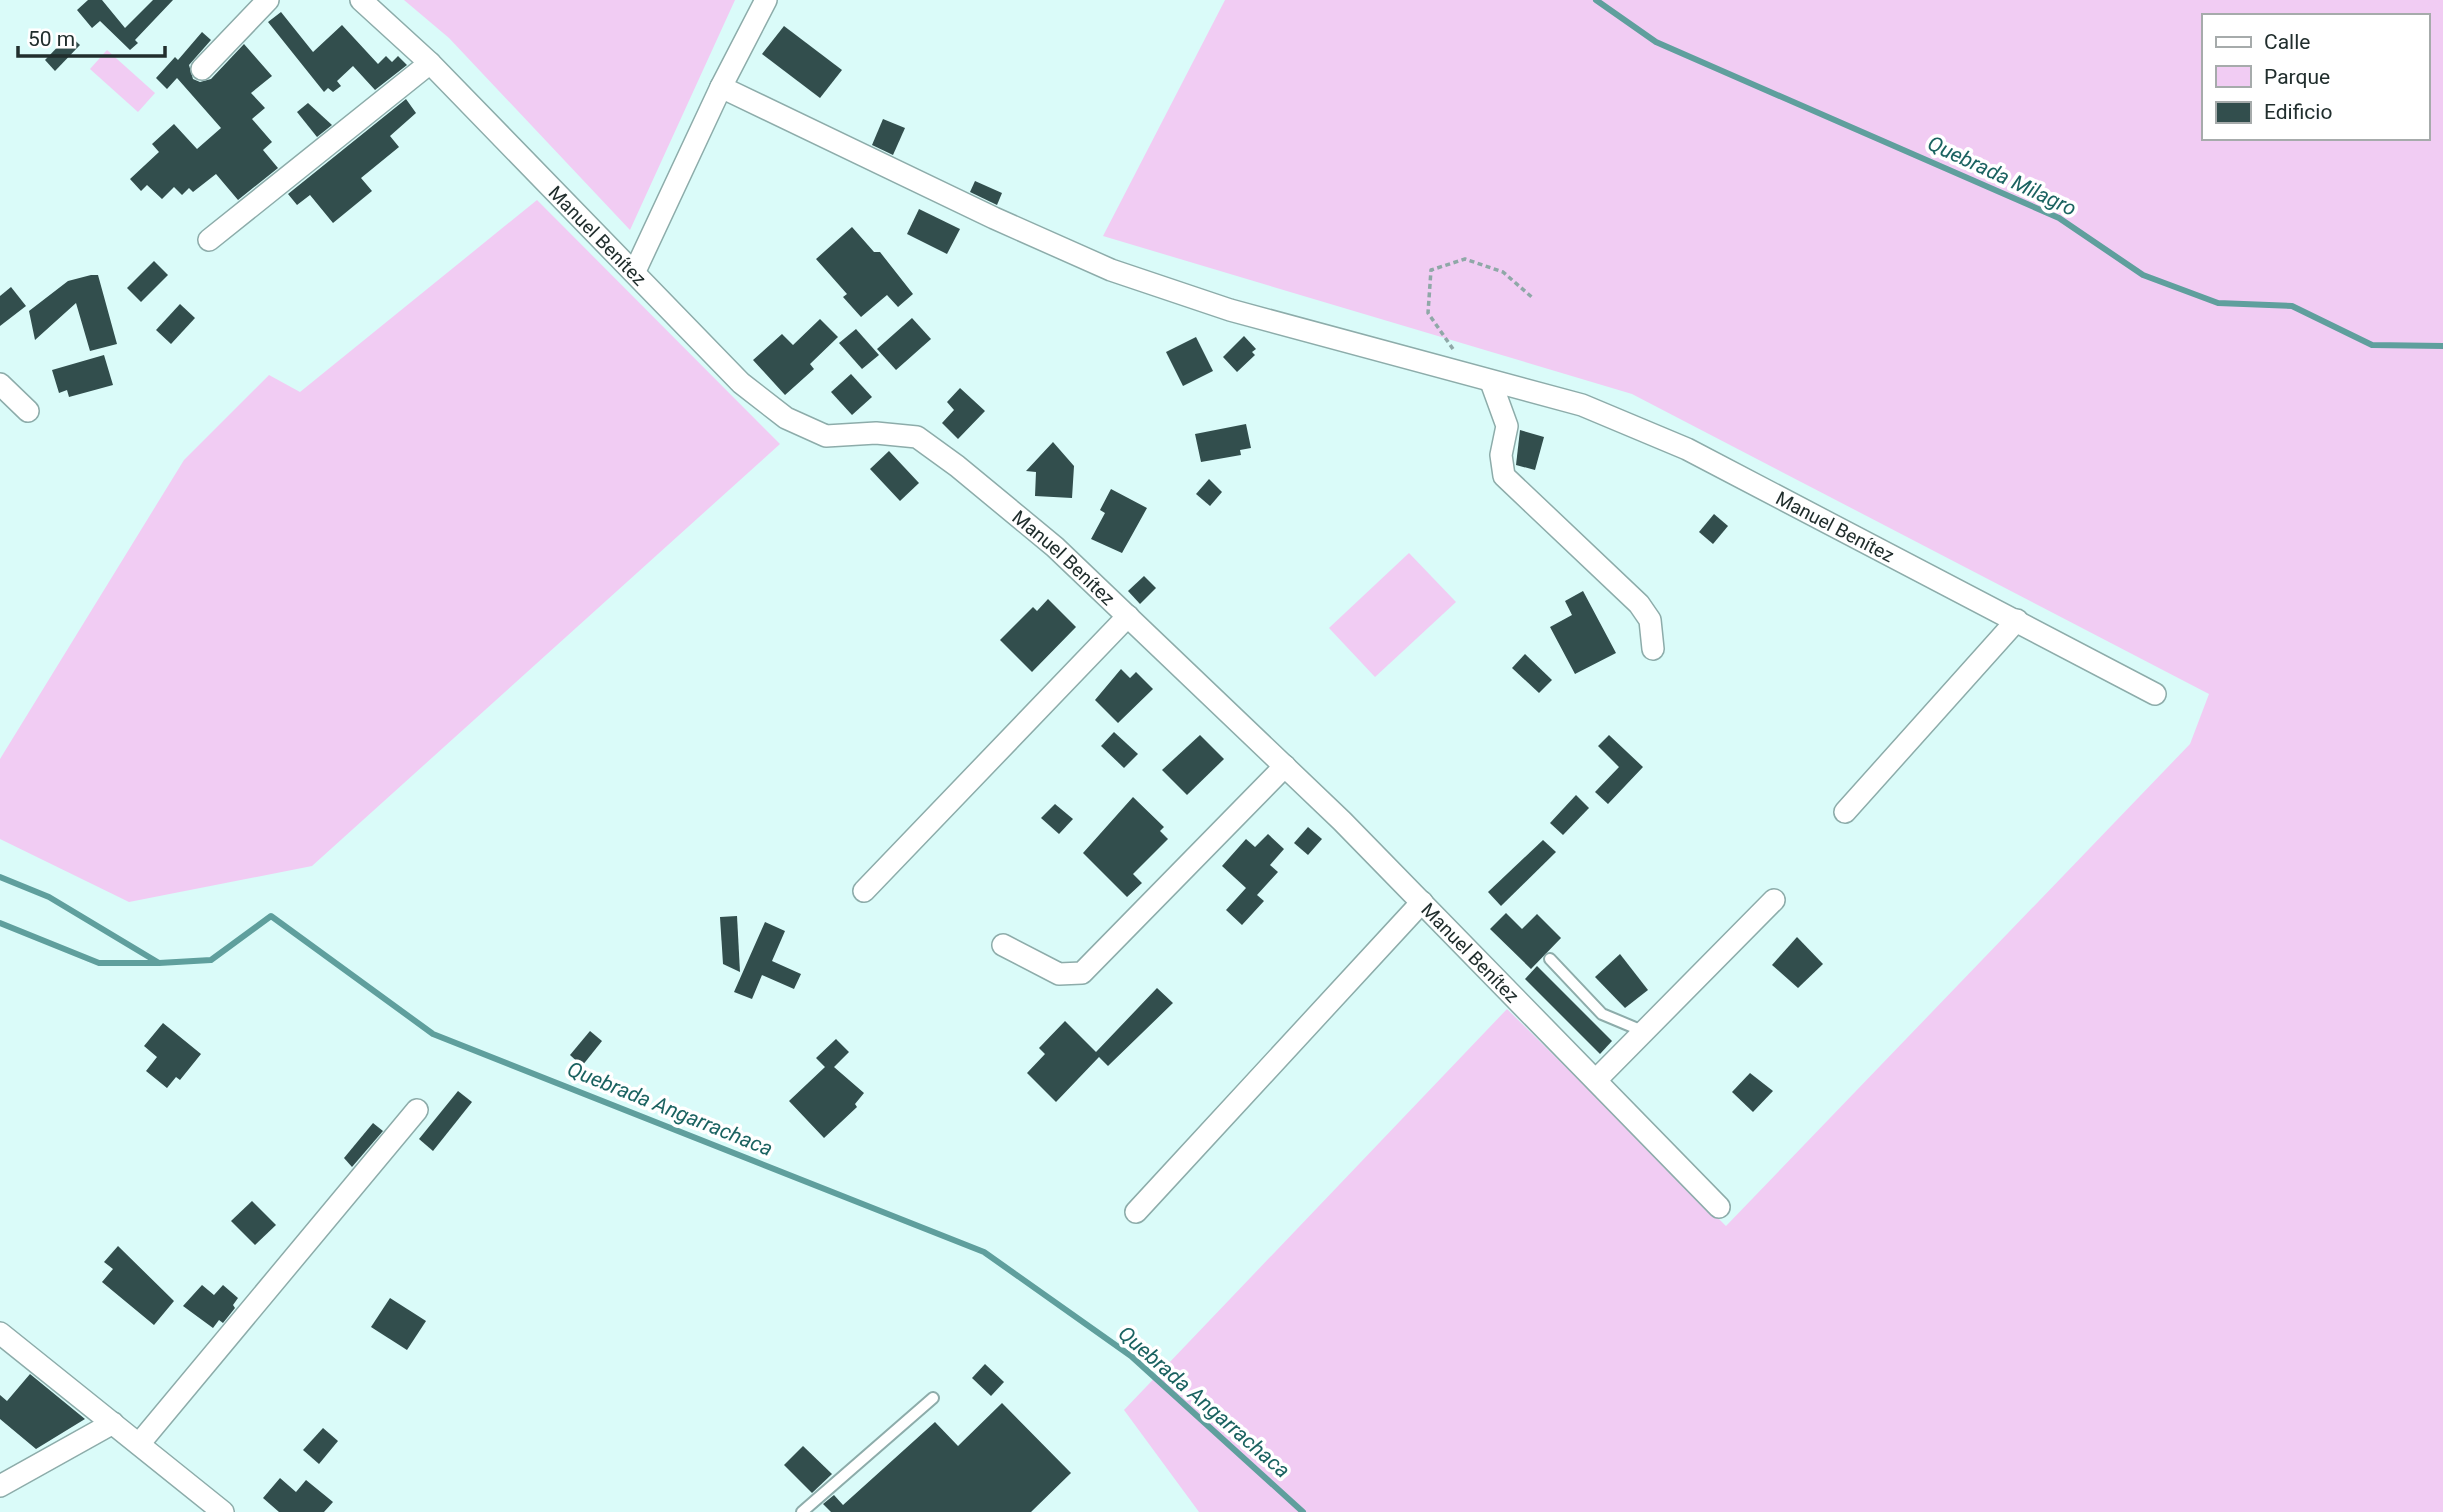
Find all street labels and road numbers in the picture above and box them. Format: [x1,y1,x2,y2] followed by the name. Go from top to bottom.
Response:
[544,181,651,290] street label: Manuel Benítez
[1772,486,1898,567] street label: Manuel Benítez
[1008,505,1120,610] street label: Manuel Benítez
[1417,898,1524,1007] street label: Manuel Benítez

